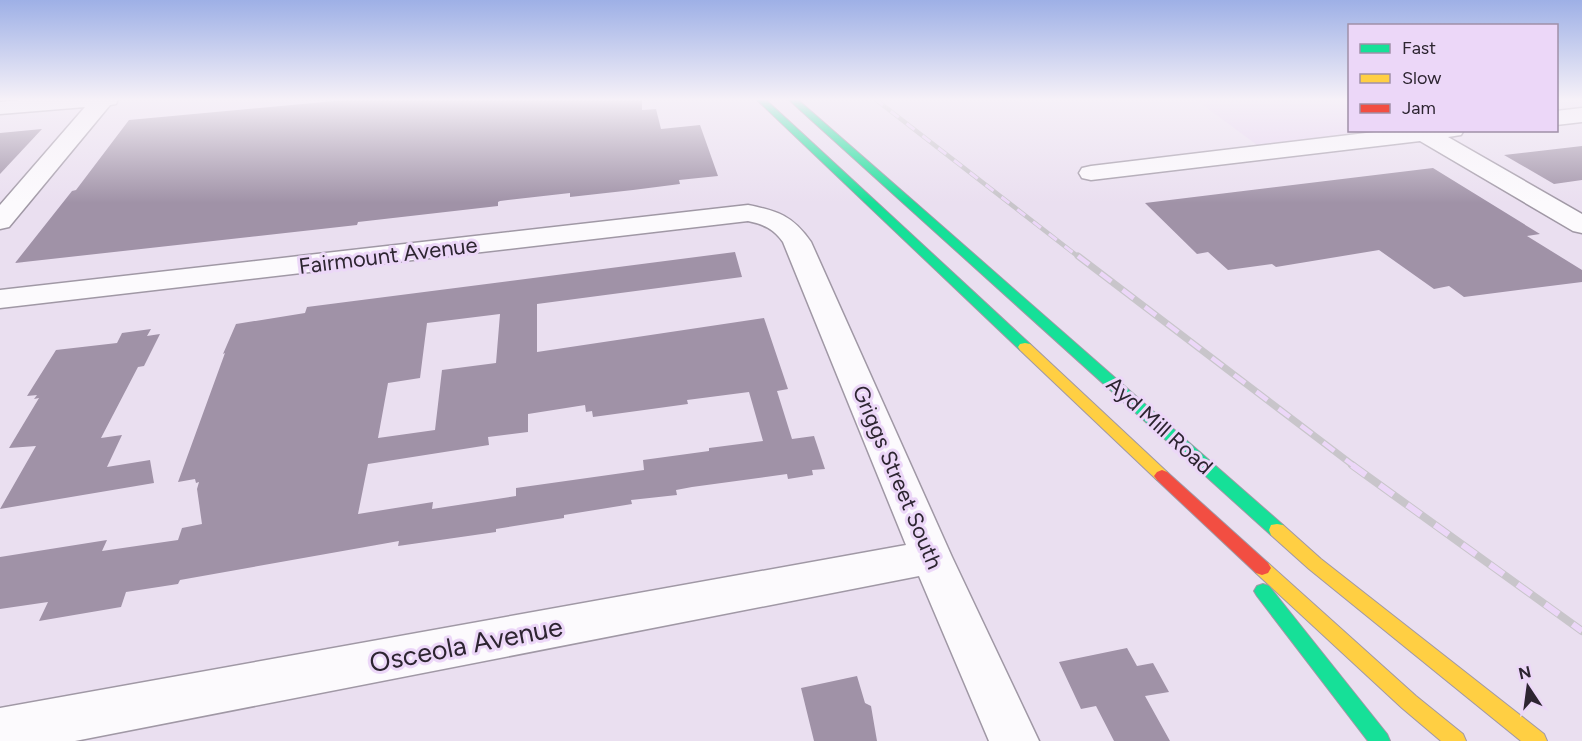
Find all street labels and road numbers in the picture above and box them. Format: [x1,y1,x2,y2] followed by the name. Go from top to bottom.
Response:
[297,231,479,280] street label: Fairmount Avenue
[1101,371,1218,480] street label: Ayd Mill Road
[847,381,948,573] street label: Griggs Street South
[366,610,565,679] street label: Osceola Avenue

